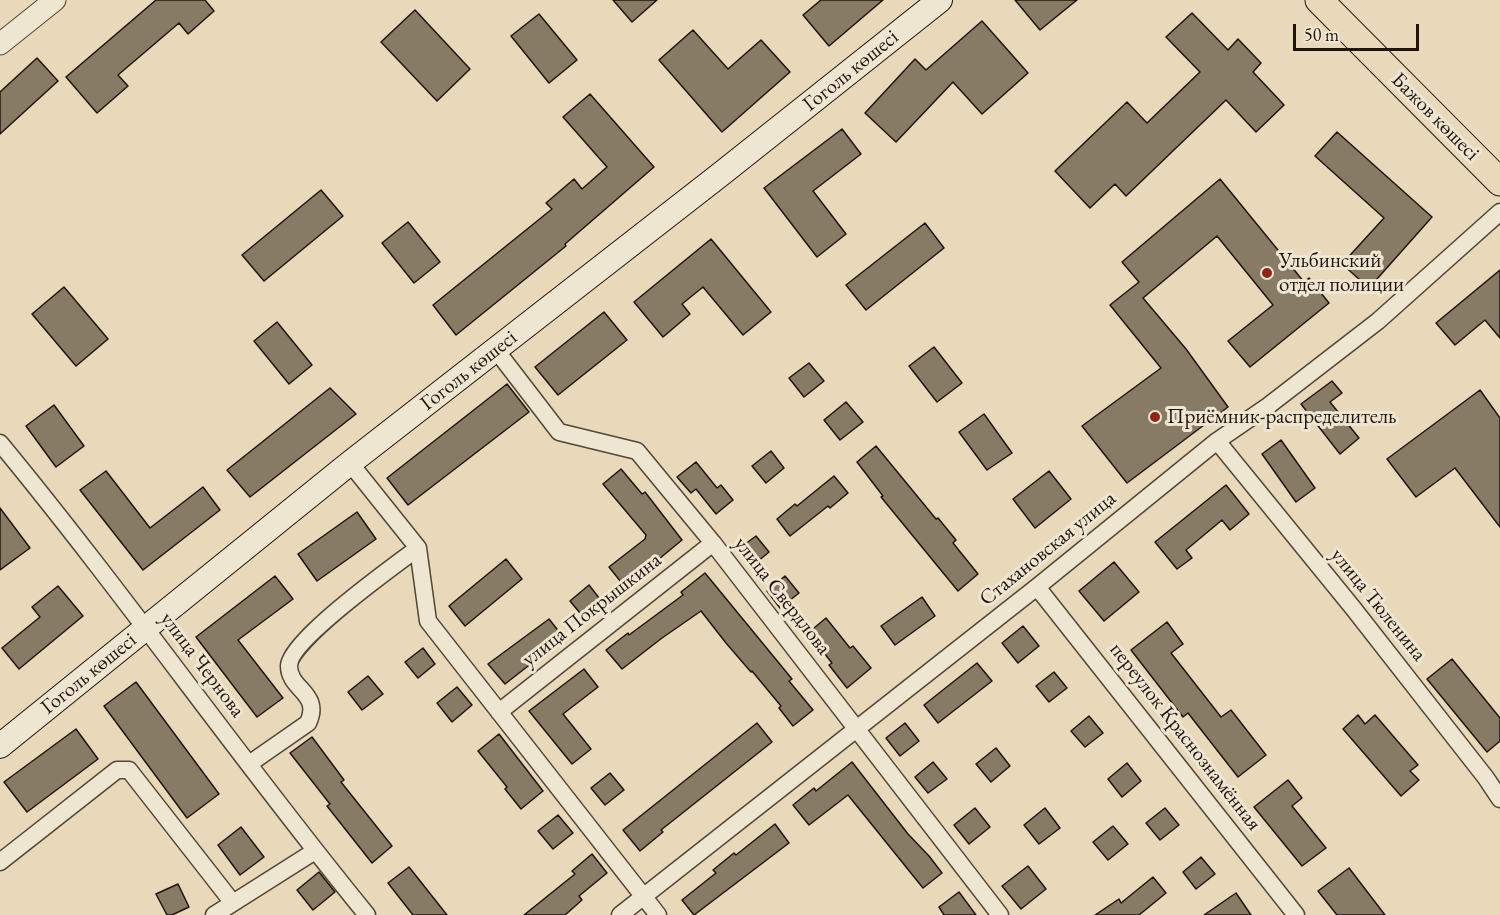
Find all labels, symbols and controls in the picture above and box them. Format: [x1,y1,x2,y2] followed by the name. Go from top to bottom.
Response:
[1296,12,1422,50] scale bar
[1304,23,1339,46] text: 50 m
[798,25,904,117] street label: Гоголь көшесі
[1386,68,1484,166] street label: Бажов көшесі
[1279,248,1404,298] place label: Ульбинский отдел полиции
[1260,266,1274,280] marker: Ульбинский отдел полиции
[416,325,522,417] street label: Гоголь көшесі
[1167,404,1397,430] place label: Приёмник-распределитель
[1148,410,1162,424] marker: Приёмник-распределитель
[975,486,1121,612] street label: Стахановская улица
[728,532,836,660] street label: улица Свердлова
[1325,543,1431,667] street label: улица Тюленина
[517,548,667,672] street label: улица Покрышкина
[154,607,250,723] street label: улица Чернова
[36,628,142,720] street label: Гоголь көшесі
[1104,638,1266,836] street label: переулок Краснознамённая

